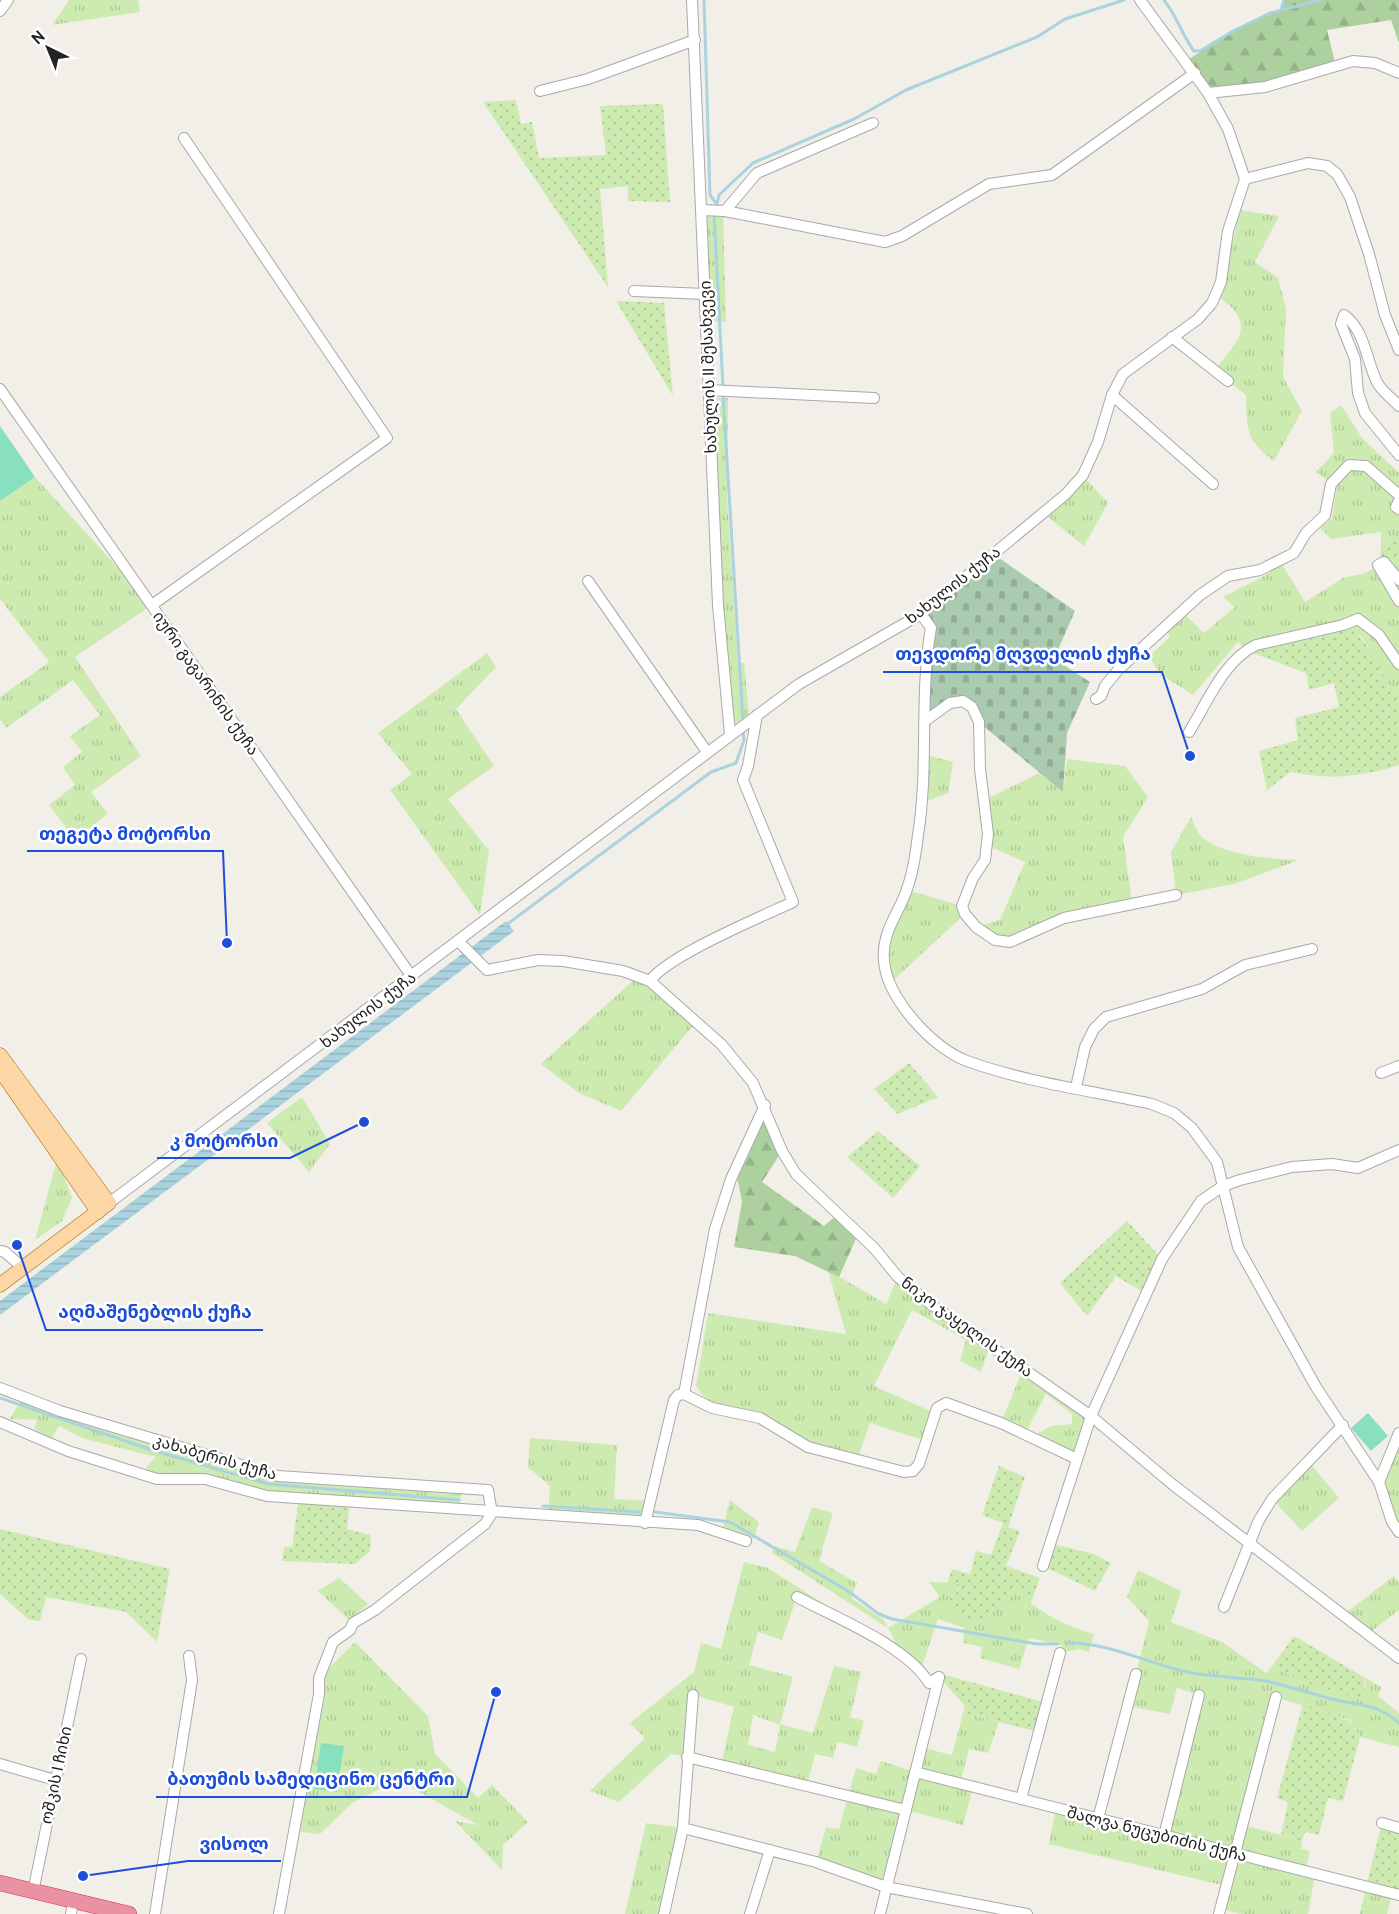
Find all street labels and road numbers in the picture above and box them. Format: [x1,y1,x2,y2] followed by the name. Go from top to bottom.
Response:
[695,280,722,454] street label: ხახულის II შესახვევი
[902,542,1005,629] street label: ხახულის ქუჩა
[149,607,263,759] street label: იური გაგარინის ქუჩა
[316,968,420,1053] street label: ხახულის ქუჩა
[897,1273,1037,1382] street label: ნიკო ჯაყელის ქუჩა
[151,1430,279,1484] street label: კახაბერის ქუჩა
[36,1724,76,1826] street label: ოშკის I ჩიხი
[1065,1802,1249,1867] street label: შალვა ნუცუბიძის ქუჩა

